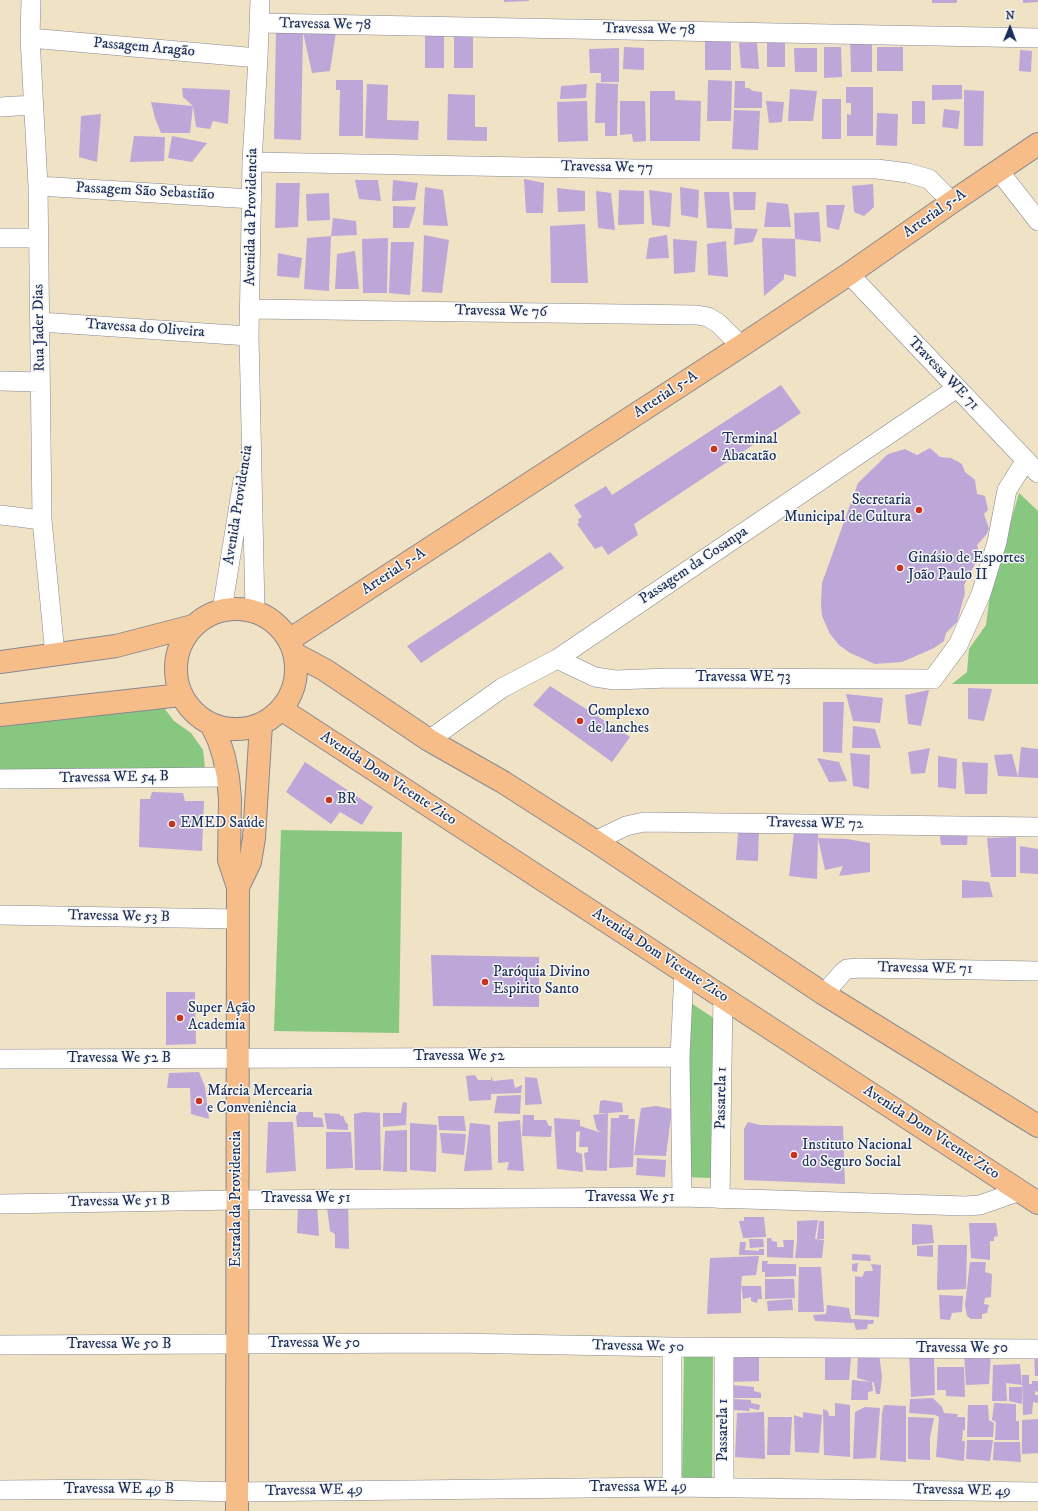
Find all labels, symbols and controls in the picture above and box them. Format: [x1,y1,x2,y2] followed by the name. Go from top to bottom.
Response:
[990,8,1030,48] north arrow
[1006,9,1015,23] text: N
[279,15,371,35] street label: Travessa We 78
[603,20,695,40] street label: Travessa We 78
[92,35,196,61] street label: Passagem Aragão
[242,148,262,286] street label: Avenida da Providencia
[561,158,653,178] street label: Travessa We 77
[75,179,215,205] street label: Passagem São Sebastião
[900,186,970,242] street label: Arterial 5-A
[30,284,50,372] street label: Rua Jader Dias
[455,302,547,322] street label: Travessa We 76
[85,316,205,342] street label: Travessa do Oliveira
[904,334,982,414] street label: Travessa WE 71
[631,368,701,422] street label: Arterial 5-A
[722,431,777,466] place label: Terminal Abacatão
[221,444,257,566] street label: Avenida Providencia
[709,444,719,454] marker: Terminal Abacatão
[784,492,911,527] place label: Secretaria Municipal de Cultura
[914,505,924,515] marker: Secretaria Municipal de Cultura
[636,523,752,609] street label: Passagem da Cosanpa
[359,545,429,599] street label: Arterial 5-A
[908,550,1025,585] place label: Ginásio de Esportes João Paulo II
[895,563,905,573] marker: Ginásio de Esportes João Paulo II
[695,669,791,687] street label: Travessa WE 73
[588,703,649,738] place label: Complexo de lanches
[575,716,585,726] marker: Complexo de lanches
[316,728,460,830] street label: Avenida Dom Vicente Zico
[59,768,169,788] street label: Travessa WE 54 B
[337,791,356,809] place label: BR
[324,795,334,805] marker: BR
[766,814,864,834] street label: Travessa WE 72
[180,815,265,833] place label: EMED Saúde
[167,819,177,829] marker: EMED Saúde
[588,905,732,1007] street label: Avenida Dom Vicente Zico
[68,907,170,927] street label: Travessa We 53 B
[877,959,973,979] street label: Travessa WE 71
[493,964,590,999] place label: Paróquia Divino Espirito Santo
[480,977,490,987] marker: Paróquia Divino Espirito Santo
[188,1000,255,1035] place label: Super Ação Academia
[175,1013,185,1023] marker: Super Ação Academia
[413,1048,505,1066] street label: Travessa We 52
[67,1050,171,1068] street label: Travessa We 52 B
[712,1066,732,1130] street label: Passarela 1
[859,1082,1003,1184] street label: Avenida Dom Vicente Zico
[207,1083,313,1118] place label: Márcia Mercearia e Conveniência
[194,1096,204,1106] marker: Márcia Mercearia e Conveniência
[228,1131,246,1267] street label: Estrada da Providencia
[802,1137,912,1172] place label: Instituto Nacional do Seguro Social
[789,1150,799,1160] marker: Instituto Nacional do Seguro Social
[585,1189,675,1207] street label: Travessa We 51
[261,1190,351,1208] street label: Travessa We 51
[68,1192,170,1212] street label: Travessa We 51 B
[268,1335,360,1353] street label: Travessa We 50
[67,1336,171,1354] street label: Travessa We 50 B
[592,1337,684,1357] street label: Travessa We 50
[916,1340,1008,1358] street label: Travessa We 50
[715,1399,733,1461] street label: Passarela 1
[589,1479,687,1497] street label: Travessa WE 49
[64,1481,174,1499] street label: Travessa WE 49 B
[265,1481,363,1501] street label: Travessa WE 49
[913,1481,1011,1501] street label: Travessa WE 49

